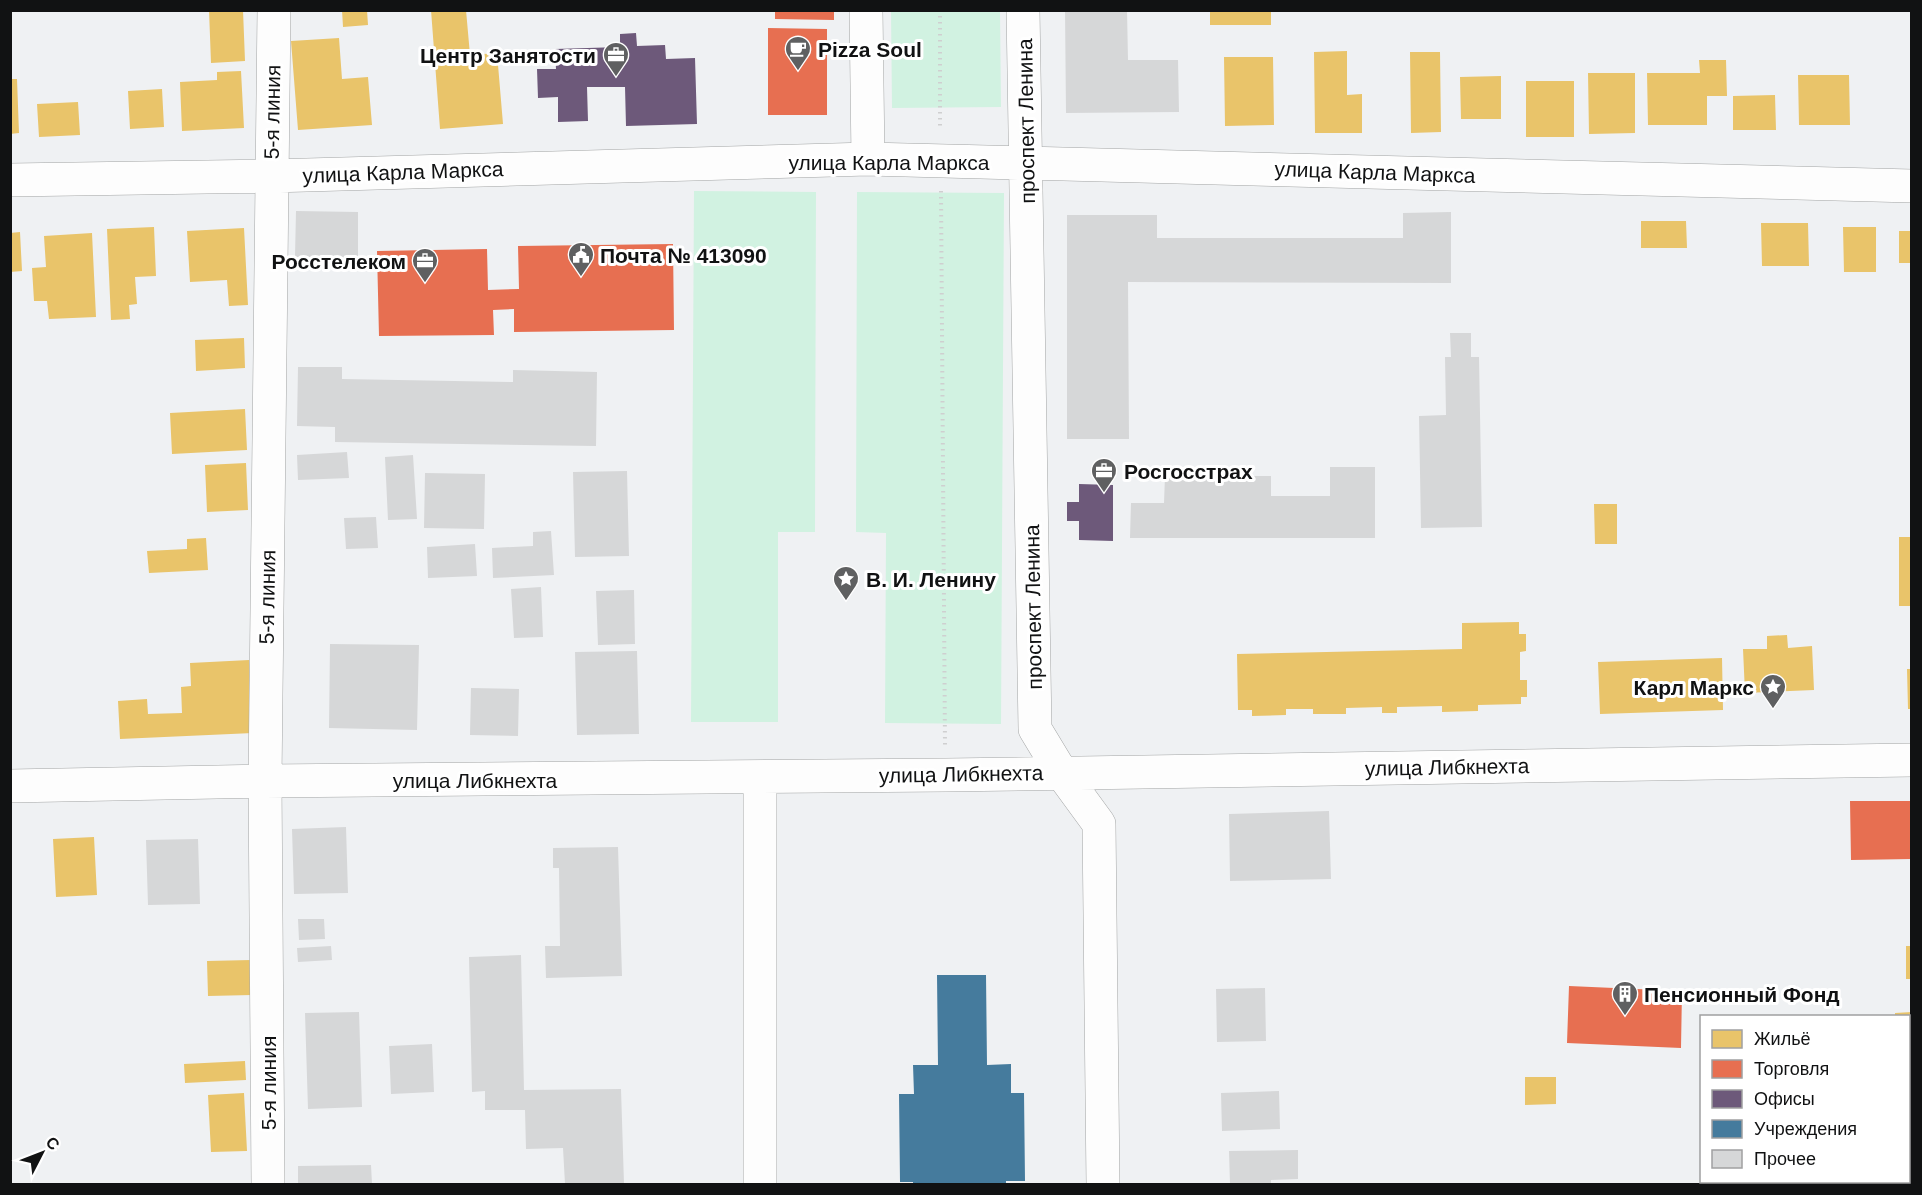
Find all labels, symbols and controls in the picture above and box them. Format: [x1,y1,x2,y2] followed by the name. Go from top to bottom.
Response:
[783,34,813,72] cafe icon: Pizza Soul
[818,38,922,61] place label: Pizza Soul
[1013,38,1039,204] street label: проспект Ленина
[601,40,631,78] office icon: Центр Занятости
[420,44,596,67] place label: Центр Занятости
[260,65,284,159] street label: 5-я линия
[789,151,990,174] street label: улица Карла Маркса
[302,157,504,187] street label: улица Карла Маркса
[1274,157,1476,187] street label: улица Карла Маркса
[566,240,596,278] public building icon: Почта № 413090
[600,244,767,267] place label: Почта № 413090
[410,246,440,284] office icon: Росстелеком
[272,250,406,273] place label: Росстелеком
[1089,456,1119,494] office icon: Росгосстрах
[1124,460,1253,483] place label: Росгосстрах
[1020,524,1046,690] street label: проспект Ленина
[255,550,279,644] street label: 5-я линия
[831,564,861,602] place icon: В. И. Ленину
[866,568,996,591] place label: В. И. Ленину
[1758,672,1788,710] place icon: Карл Маркс
[1634,676,1754,699] place label: Карл Маркс
[1365,754,1530,780] street label: улица Либкнехта
[879,761,1044,787] street label: улица Либкнехта
[393,769,558,792] street label: улица Либкнехта
[1610,979,1640,1017] building icon: Пенсионный Фонд
[1644,983,1840,1006] place label: Пенсионный Фонд
[1700,1015,1910,1183] legend
[1754,1029,1811,1049] text: Жильё
[257,1036,280,1130] street label: 5-я линия
[1754,1059,1829,1079] text: Торговля
[1754,1089,1815,1109] text: Офисы
[1754,1119,1857,1139] text: Учреждения
[12,1123,72,1183] north arrow
[43,1133,63,1154] text: С
[1754,1149,1816,1169] text: Прочее

